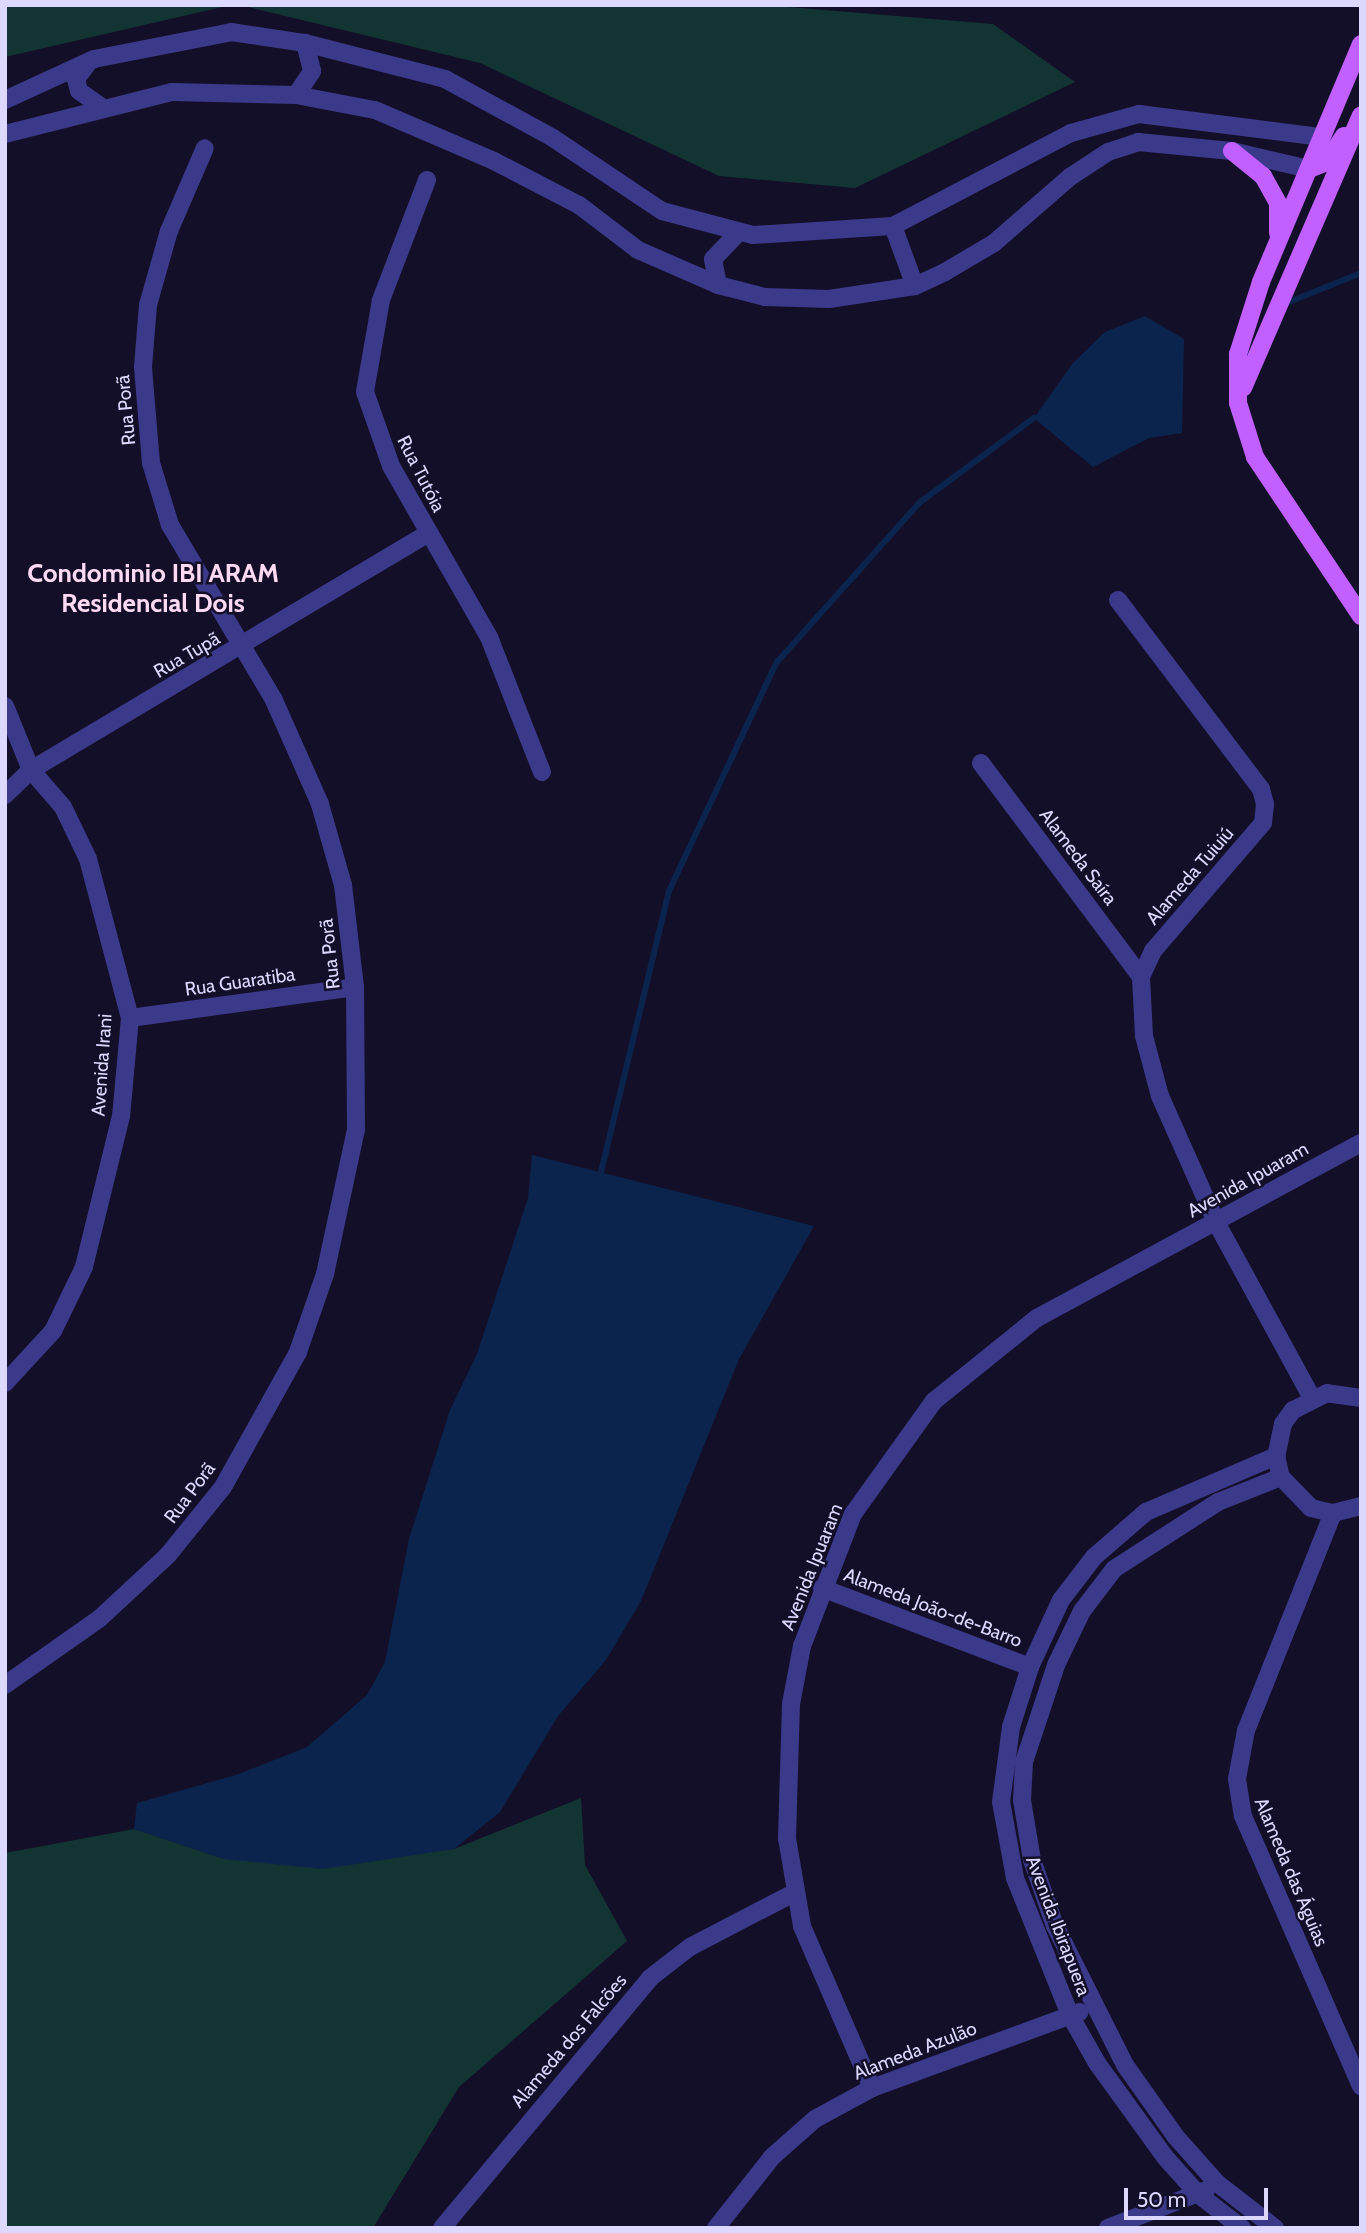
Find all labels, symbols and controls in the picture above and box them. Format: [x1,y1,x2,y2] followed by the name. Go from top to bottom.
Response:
[112,374,140,446] street label: Rua Porã
[392,432,450,516] street label: Rua Tutóia
[27,558,279,620] district label: Condominio IBI ARAM Residencial Dois
[150,627,224,683] street label: Rua Tupã
[1034,804,1122,910] street label: Alameda Saíra
[1141,823,1239,929] street label: Alameda Tuiuiú
[315,918,345,990] street label: Rua Porã
[183,963,297,1001] street label: Rua Guaratiba
[87,1013,117,1117] street label: Avenida Irani
[1184,1137,1312,1223] street label: Avenida Ipuaram
[160,1458,220,1528] street label: Rua Porã
[776,1500,848,1634] street label: Avenida Ipuaram
[841,1563,1025,1653] street label: Alameda João-de-Barro
[1249,1794,1333,1950] street label: Alameda das Águias
[1021,1853,1095,1999] street label: Avenida Ibirapuera
[506,1969,632,2113] street label: Alameda dos Falcões
[850,2017,980,2085] street label: Alameda Azulão
[1128,2174,1272,2218] scale bar
[1137,2187,1186,2212] text: 50 m

